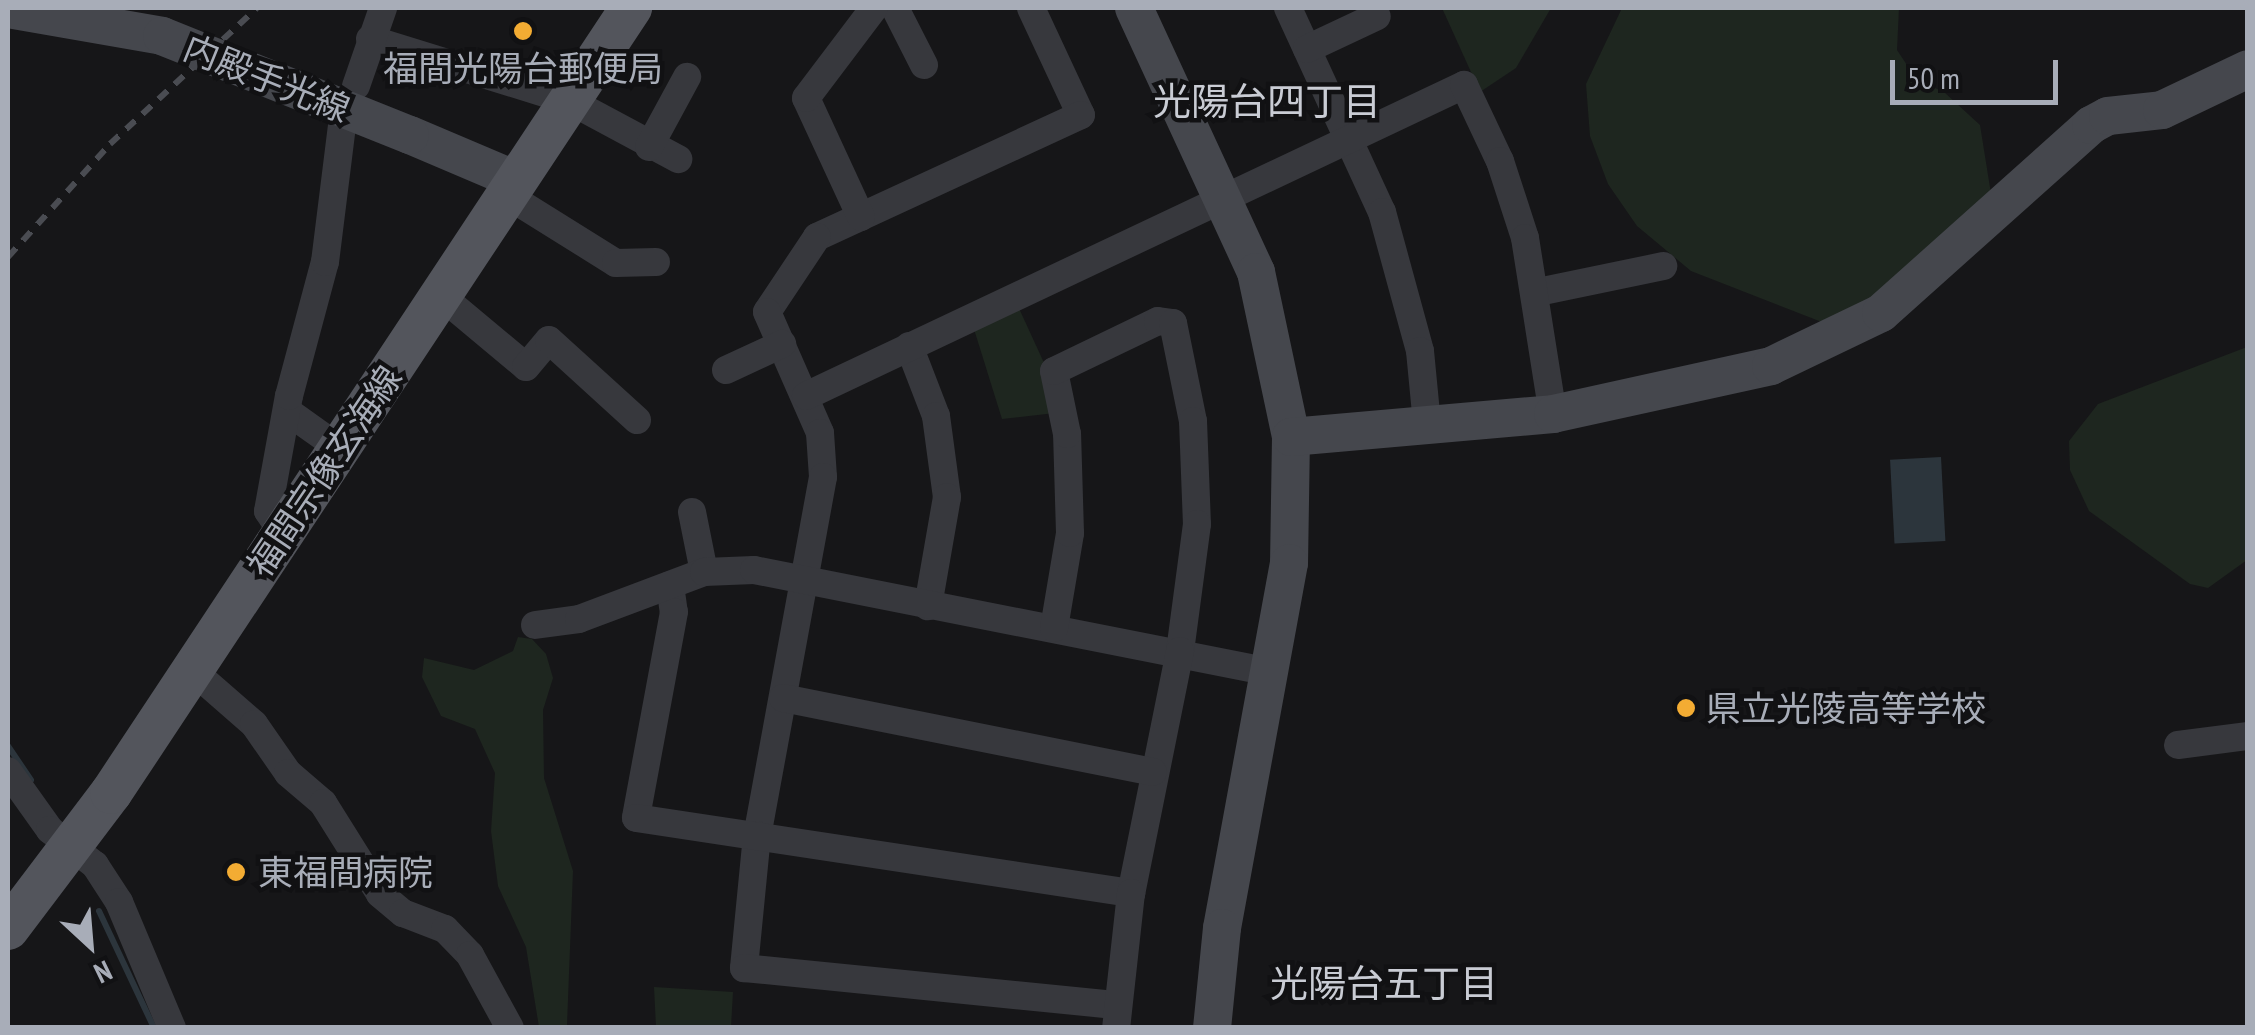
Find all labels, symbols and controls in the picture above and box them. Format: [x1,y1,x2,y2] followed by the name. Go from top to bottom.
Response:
[512,20,534,42] marker: 福間光陽台郵便局
[178,26,356,130] street label: 内殿手光線
[1895,40,2062,102] scale bar
[383,47,663,89] place label: 福間光陽台郵便局
[1907,58,1960,97] text: 50 m
[1153,78,1381,124] district label: 光陽台四丁目
[238,358,410,584] street label: 福間宗像玄海線
[1706,687,1986,729] place label: 県立光陵高等学校
[1675,697,1697,719] marker: 県立光陵高等学校
[258,851,433,893] place label: 東福間病院
[223,859,249,885] marker: 東福間病院
[40,895,140,995] north arrow
[88,952,118,992] text: N
[1270,960,1498,1006] district label: 光陽台五丁目

